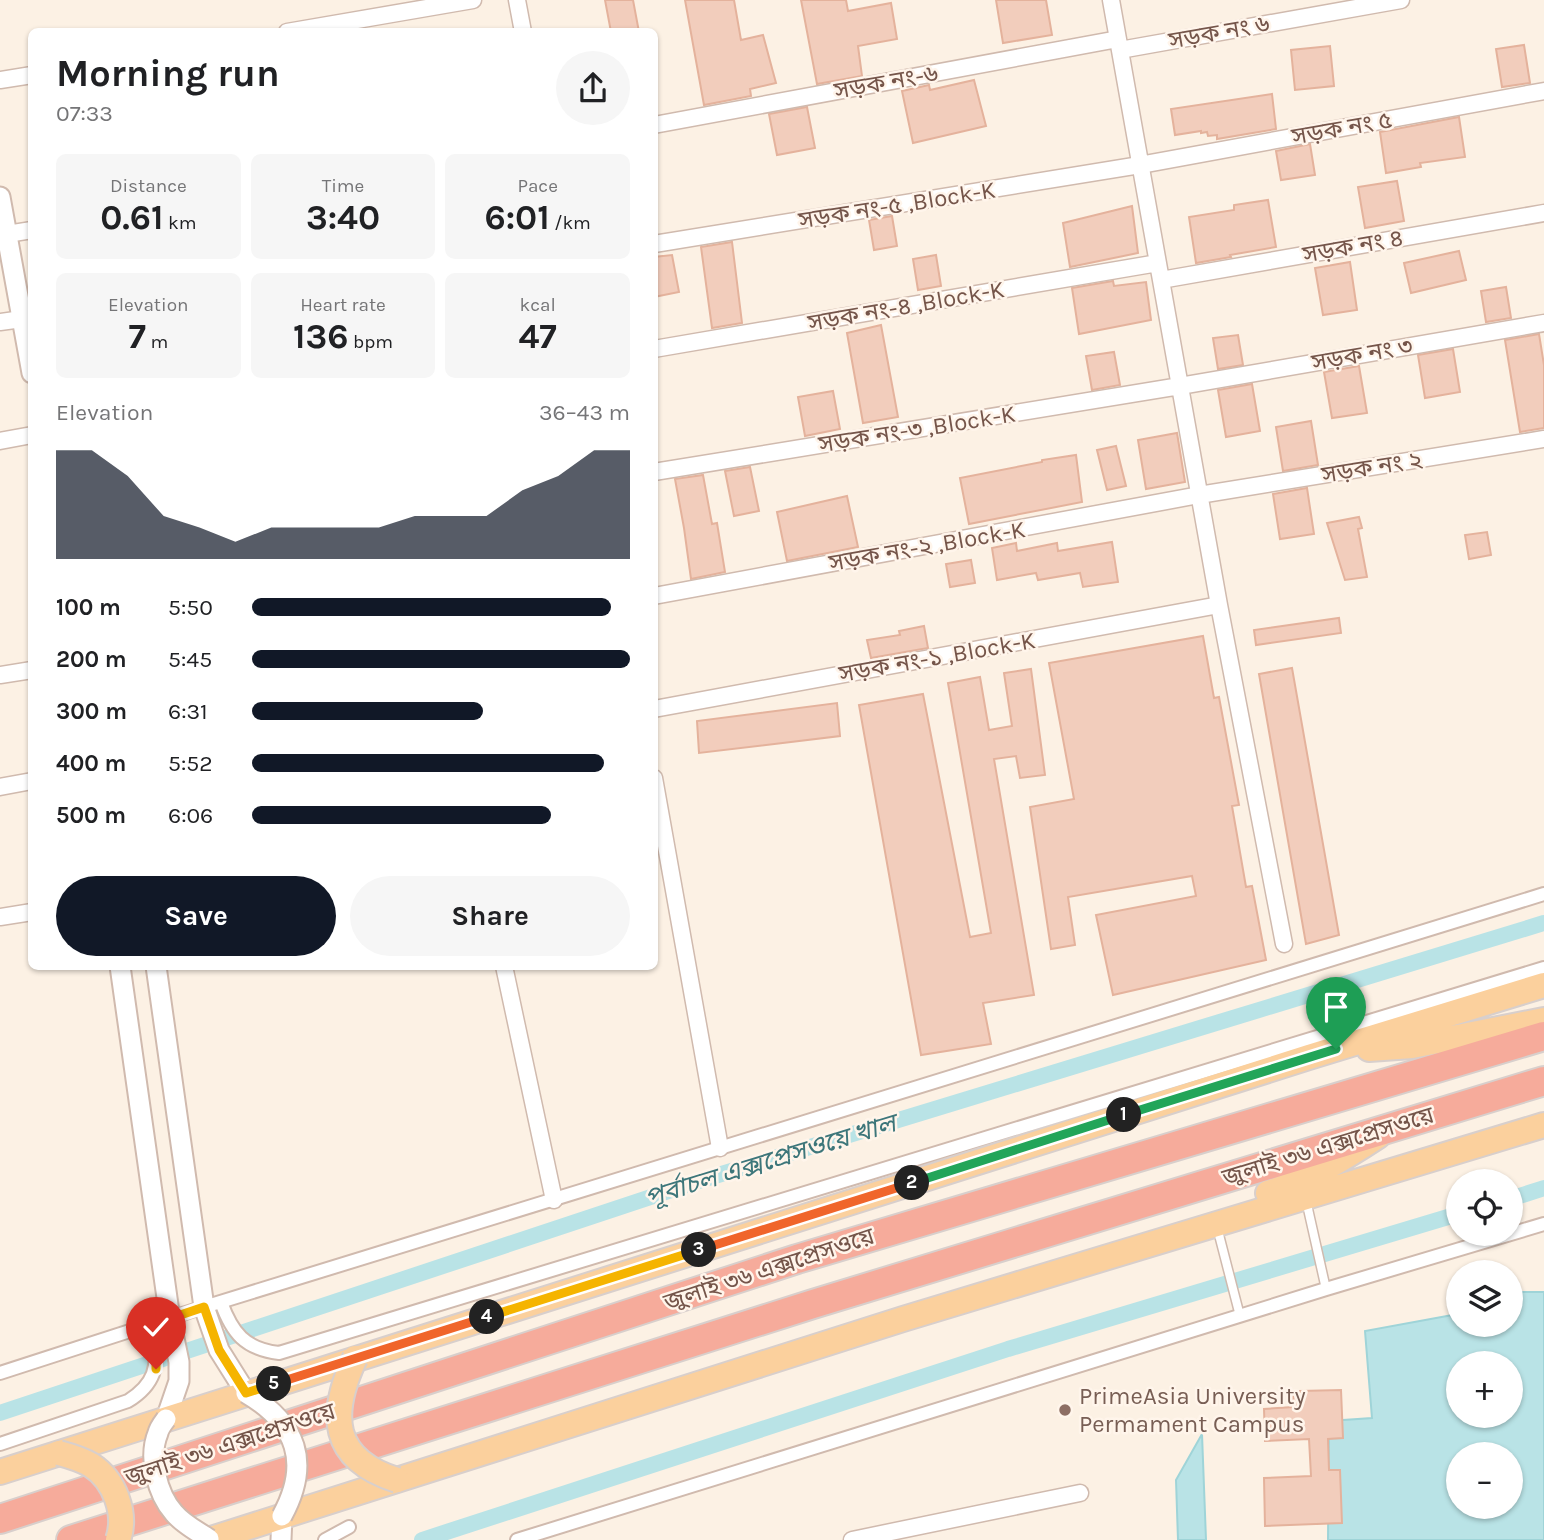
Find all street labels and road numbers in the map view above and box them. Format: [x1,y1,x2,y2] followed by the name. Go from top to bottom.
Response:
[1165,9,1272,55] street label: সড়ক নং ৬
[831,59,940,105] street label: সড়ক নং-৬
[1288,105,1395,151] street label: সড়ক নং ৫
[796,176,998,235] street label: সড়ক নং-৫ ,Block-K
[1299,223,1406,269] street label: সড়ক নং ৪
[805,275,1007,337] street label: সড়ক নং-৪ ,Block-K
[1308,331,1415,377] street label: সড়ক নং ৩
[816,400,1018,459] street label: সড়ক নং-৩ ,Block-K
[1318,445,1425,489] street label: সড়ক নং ২
[826,515,1028,577] street label: সড়ক নং-২ ,Block-K
[836,626,1038,688] street label: সড়ক নং-১ ,Block-K
[1218,1100,1438,1192] street label: জুলাই ৩৬ এক্সপ্রেসওয়ে
[659,1221,879,1317] street label: জুলাই ৩৬ এক্সপ্রেসওয়ে
[120,1396,340,1492] street label: জুলাই ৩৬ এক্সপ্রেসওয়ে

